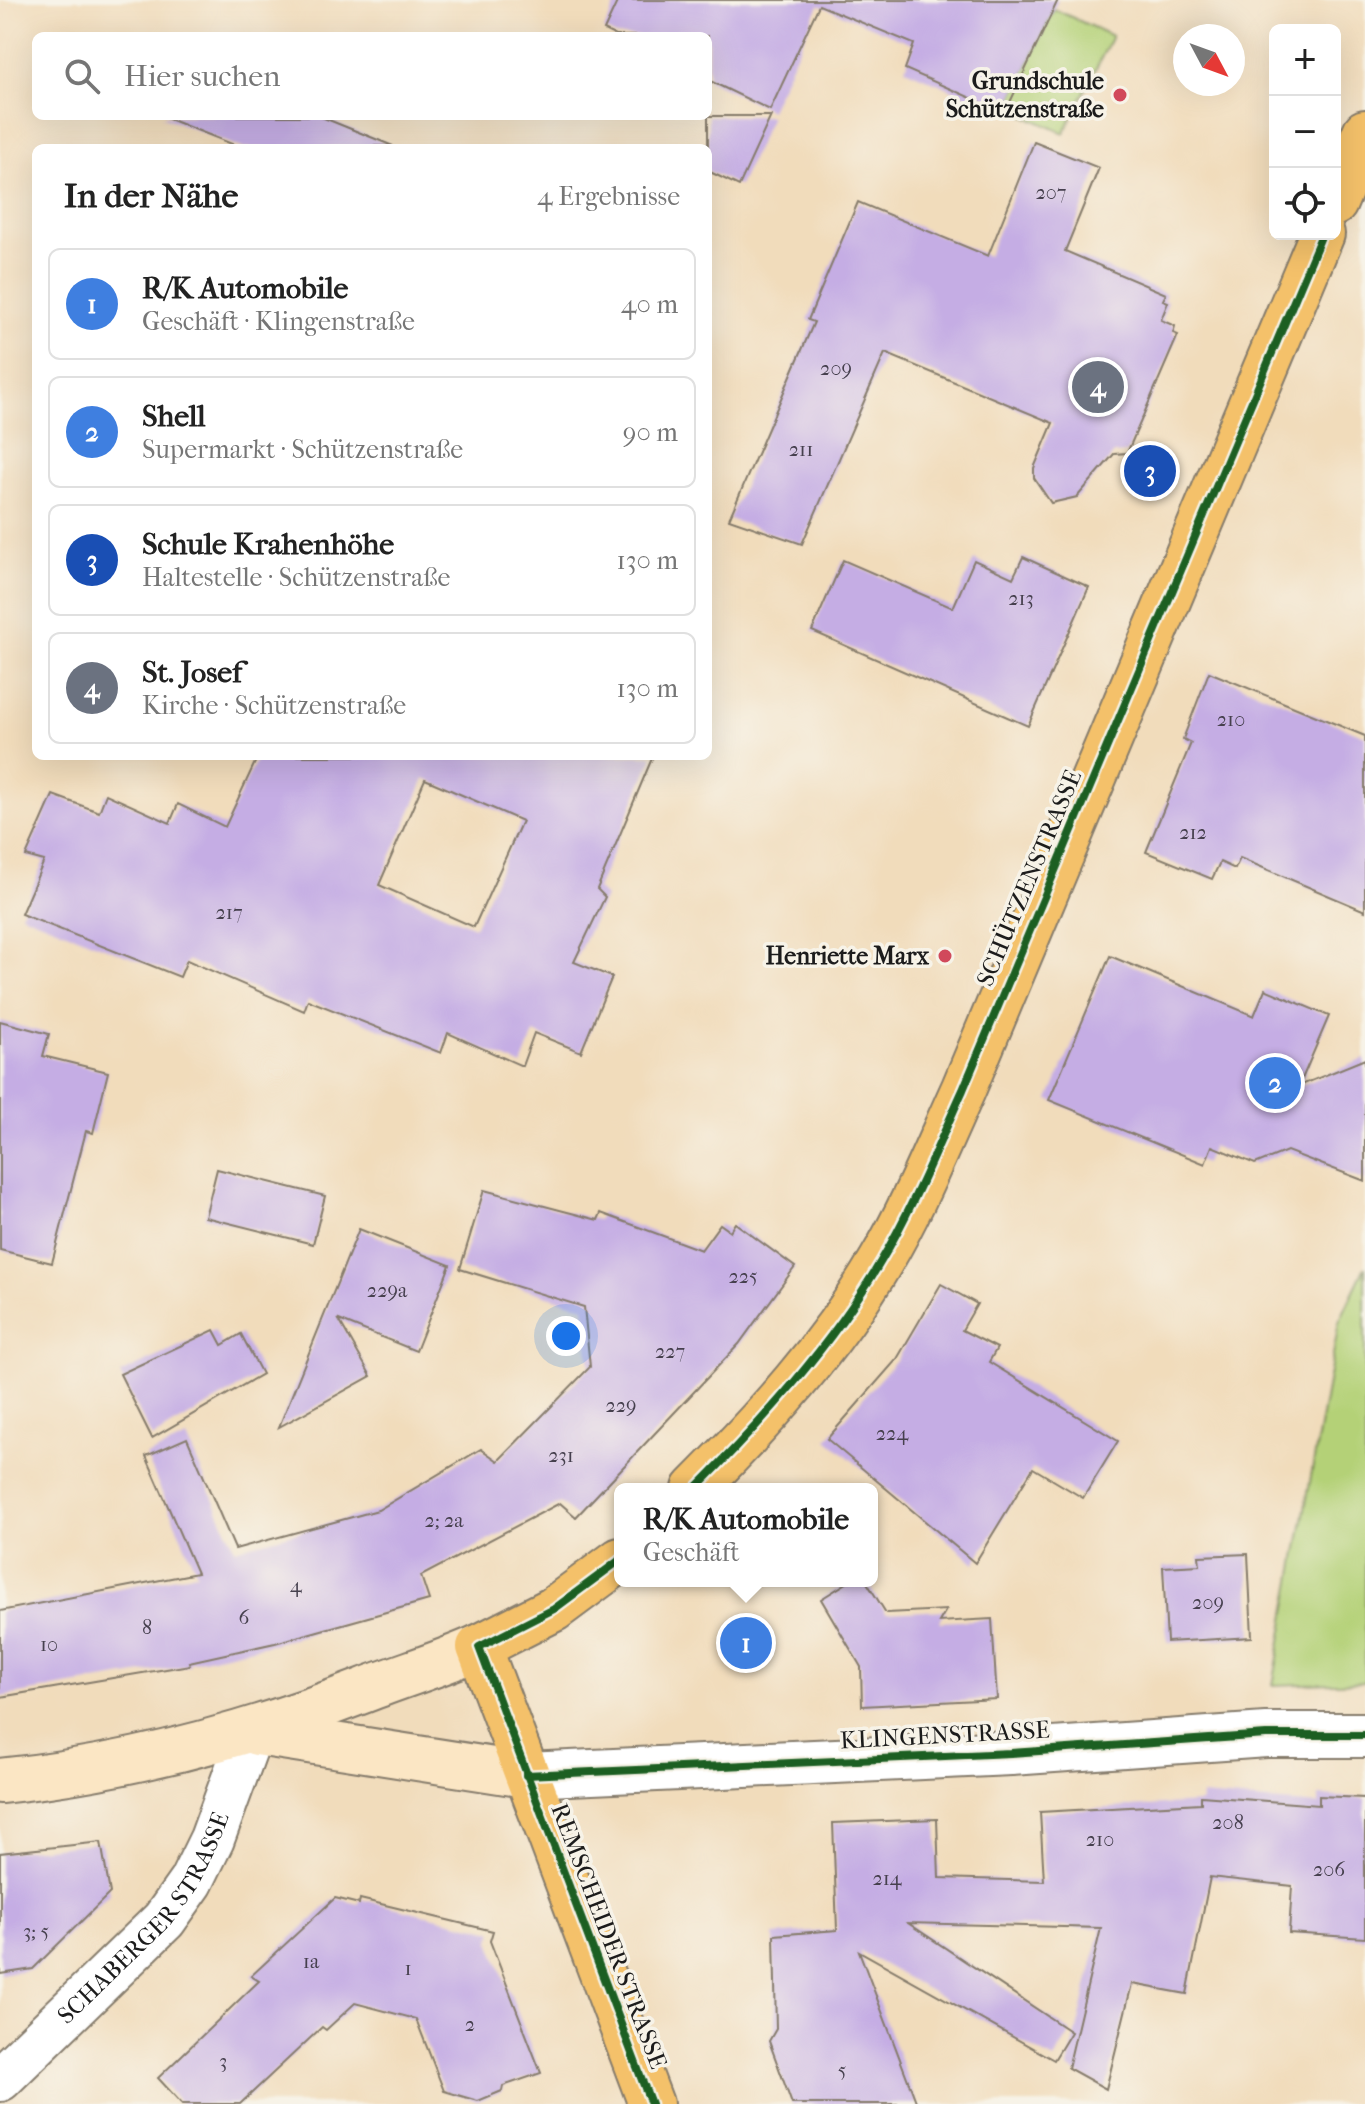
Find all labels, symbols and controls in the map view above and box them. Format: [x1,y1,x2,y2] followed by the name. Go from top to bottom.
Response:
[1173,24,1245,96] north arrow
[1269,24,1341,240] map controls
[1269,24,1341,96] button: +
[32,32,712,120] search box
[60,54,104,98] icon: search
[124,59,280,94] text: Hier suchen
[946,67,1104,123] place label: Grundschule Schützenstraße
[1111,86,1129,104] marker: Grundschule Schützenstraße
[1269,96,1341,168] button: −
[1269,168,1341,240] button: locate
[64,176,238,216] text: In der Nähe
[537,181,680,212] text: 4 Ergebnisse
[1036,181,1067,204] house number: 207
[142,271,348,306] text: R/K Automobile
[87,289,97,320] text: 1
[621,289,678,320] text: 40 m
[142,306,415,337] text: Geschäft · Klingenstraße
[820,357,852,380] house number: 209
[1072,357,1124,417] pin: 4
[142,399,206,434] text: Shell
[85,417,99,448] text: 2
[623,417,678,448] text: 90 m
[142,434,463,465] text: Supermarkt · Schützenstraße
[789,438,813,461] house number: 211
[1124,441,1176,501] pin: 3
[142,527,394,562] text: Schule Krahenhöhe
[87,545,97,576] text: 3
[617,545,678,576] text: 130 m
[142,562,450,593] text: Haltestelle · Schützenstraße
[1008,587,1034,610] house number: 213
[142,655,242,690] text: St. Josef
[84,673,100,704] text: 4
[617,673,678,704] text: 130 m
[142,690,406,721] text: Kirche · Schützenstraße
[1217,708,1245,731] house number: 210
[970,765,1087,990] street label: SCHÜTZENSTRASSE
[1179,821,1207,844] house number: 212
[215,901,243,924] house number: 217
[766,942,929,970] place label: Henriette Marx
[936,947,954,965] marker: Henriette Marx
[1249,1053,1301,1113] pin: 2
[728,1265,758,1288] house number: 225
[367,1279,408,1302] house number: 229a
[546,1316,586,1356] your location
[655,1340,685,1363] house number: 227
[605,1394,637,1417] house number: 229
[876,1422,909,1445] house number: 224
[548,1444,574,1467] house number: 231
[614,1483,878,1587] popup
[643,1502,849,1537] text: R/K Automobile
[424,1509,464,1532] house number: 2; 2a
[643,1537,740,1568] text: Geschäft
[290,1574,303,1597] house number: 4
[1192,1591,1224,1614] house number: 209
[239,1606,250,1629] house number: 6
[720,1613,772,1673] pin: 1
[142,1616,152,1639] house number: 8
[40,1633,58,1656] house number: 10
[839,1716,1051,1754] street label: KLINGENSTRASSE
[545,1799,673,2073] street label: REMSCHEIDER STRASSE
[52,1808,235,2030] street label: SCHABERGER STRASSE
[1212,1811,1244,1834] house number: 208
[1086,1828,1114,1851] house number: 210
[1313,1858,1345,1881] house number: 206
[872,1867,903,1890] house number: 214
[23,1920,49,1943] house number: 3; 5
[303,1950,320,1973] house number: 1a
[404,1957,412,1980] house number: 1
[465,2013,475,2036] house number: 2
[219,2050,227,2073] house number: 3
[838,2059,846,2082] house number: 5

